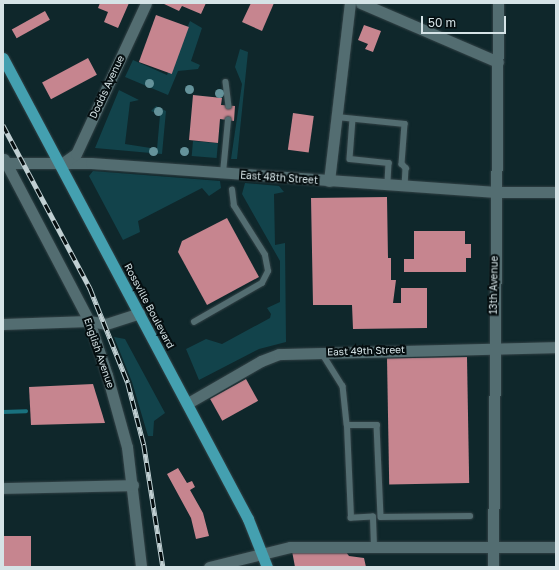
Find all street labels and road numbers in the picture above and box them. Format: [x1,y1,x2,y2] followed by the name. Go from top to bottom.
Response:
[87,53,127,121] street label: Dodds Avenue
[240,169,318,187] street label: East 48th Street
[487,256,501,314] street label: 13th Avenue
[122,261,176,351] street label: Rossville Boulevard
[81,316,117,390] street label: English Avenue
[327,344,405,358] street label: East 49th Street

